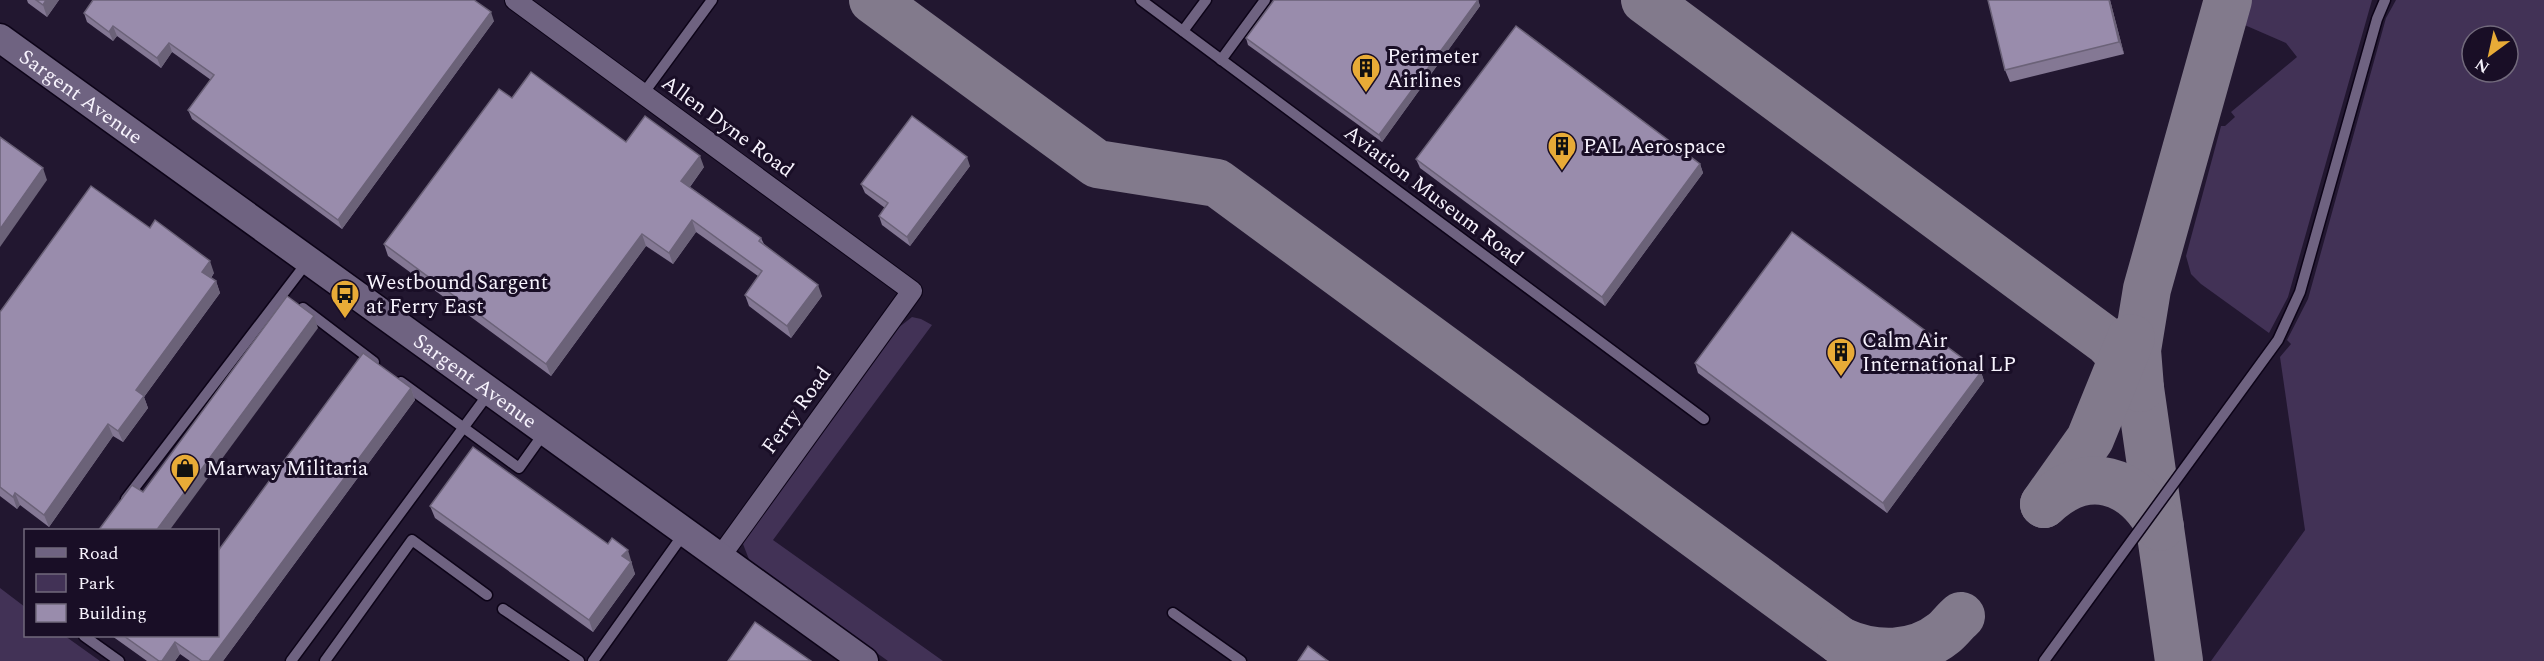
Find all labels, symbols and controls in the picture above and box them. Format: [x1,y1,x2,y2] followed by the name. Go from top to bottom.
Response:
[2460,24,2520,84] north arrow
[1387,41,1479,97] place label: Perimeter Airlines
[12,42,149,153] street label: Sargent Avenue
[1350,52,1382,94] building icon: Perimeter Airlines
[2470,52,2494,79] text: N
[654,68,800,186] street label: Allen Dyne Road
[1337,117,1530,274] street label: Aviation Museum Road
[1546,130,1578,172] building icon: PAL Aerospace
[1583,131,1726,163] place label: PAL Aerospace
[366,267,548,323] place label: Westbound Sargent at Ferry East
[329,278,361,320] bus stop icon: Westbound Sargent at Ferry East
[1862,325,2016,381] place label: Calm Air International LP
[406,326,543,437] street label: Sargent Avenue
[1825,336,1857,378] building icon: Calm Air International LP
[754,360,840,461] street label: Ferry Road
[169,452,201,494] shop icon: Marway Militaria
[206,453,369,485] place label: Marway Militaria
[24,529,219,637] legend
[78,540,119,567] text: Road
[78,570,115,597] text: Park
[78,600,147,627] text: Building

